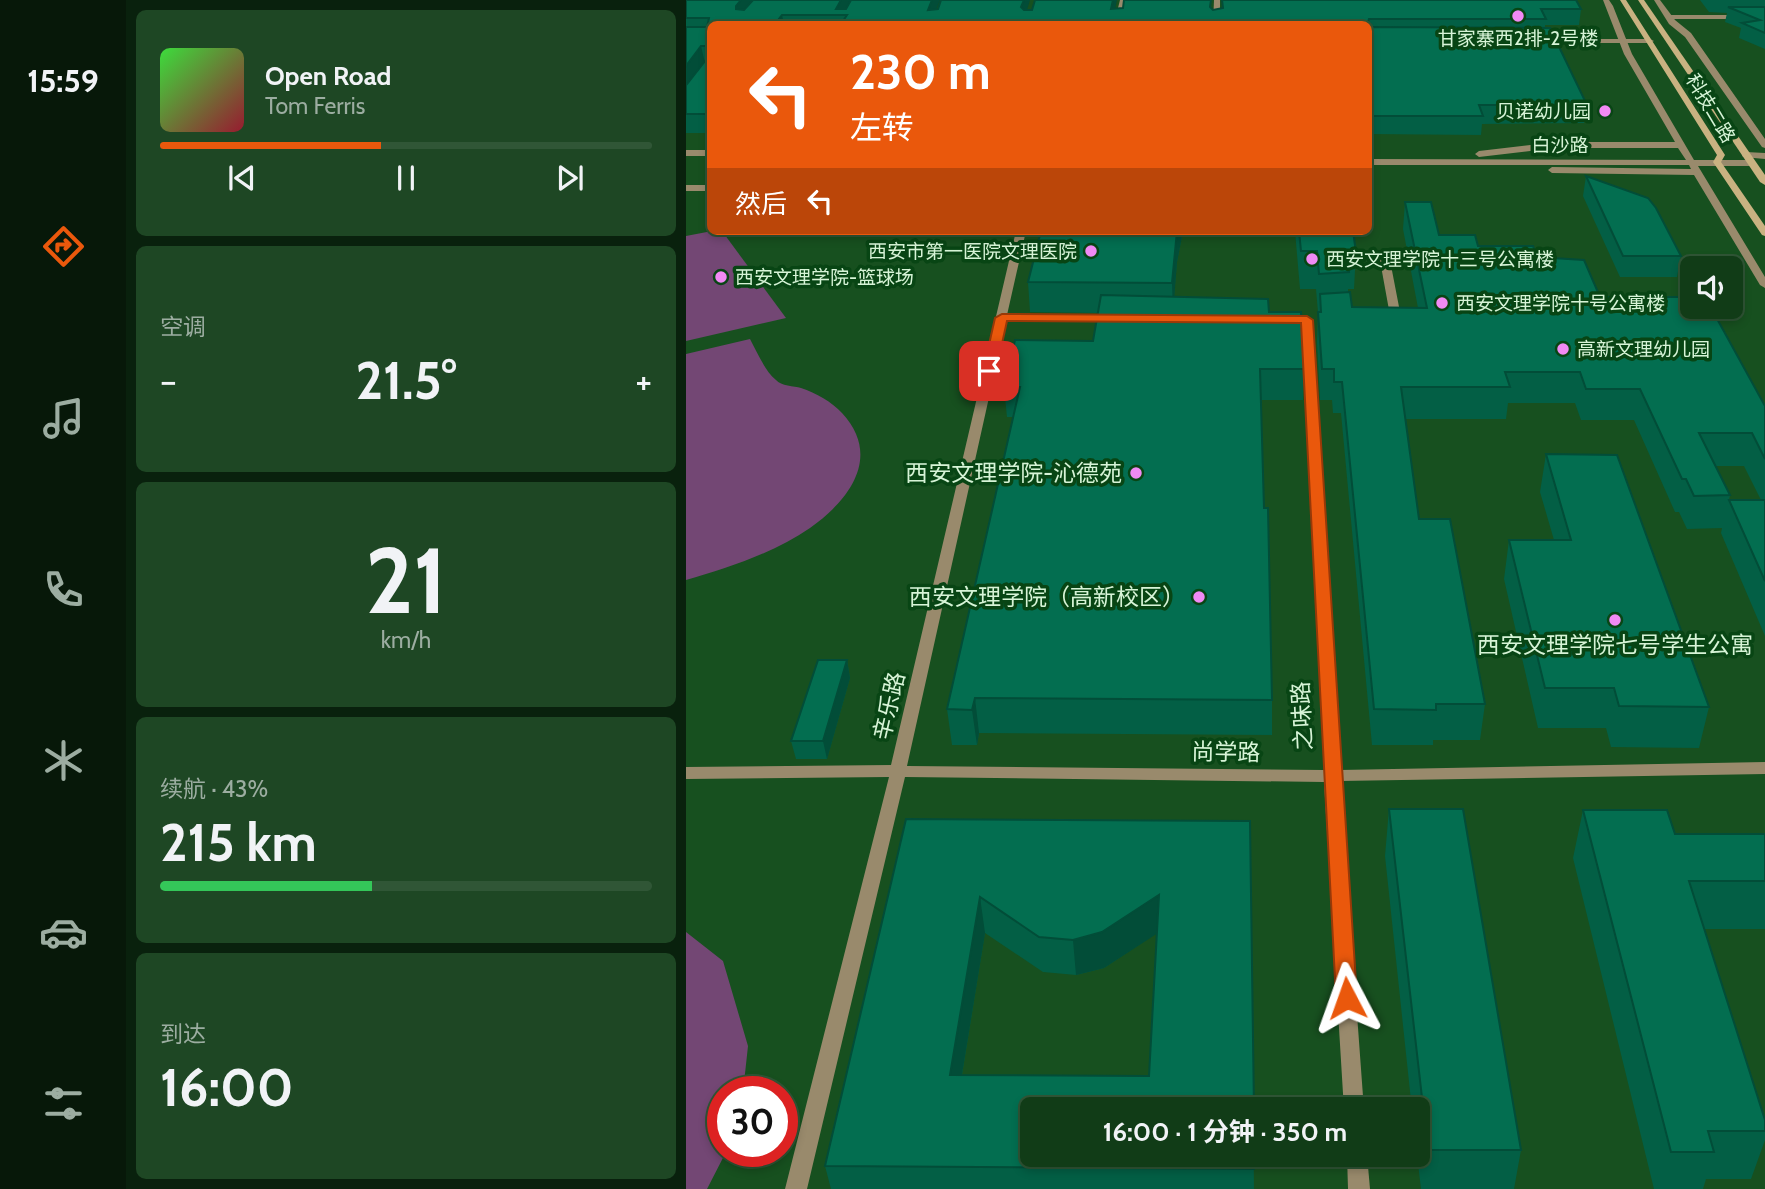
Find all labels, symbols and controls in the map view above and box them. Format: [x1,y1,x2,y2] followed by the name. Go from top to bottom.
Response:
[1510,8,1526,24] marker: 甘家寨西2排-2号楼
[1438,27,1598,50] place label: 甘家寨西2排-2号楼
[850,42,991,101] text: 230 m
[735,49,826,140] icon: left
[265,60,391,92] text: Open Road
[27,61,99,100] text: 15:59
[1681,70,1740,147] street label: 科技二路
[265,92,365,120] text: Tom Ferris
[1496,100,1591,123] place label: 贝诺幼儿园
[1597,103,1613,119] marker: 贝诺幼儿园
[850,108,914,147] text: 左转
[1531,134,1589,157] street label: 白沙路
[223,159,261,197] icon: previous
[387,159,425,197] icon: pause
[551,159,589,197] icon: next
[801,182,839,220] icon: left
[735,188,787,220] text: 然后
[39,222,88,271] icon: directions
[868,240,1077,263] place label: 西安市第一医院文理医院
[1083,243,1099,259] marker: 西安市第一医院文理医院
[1326,248,1554,271] place label: 西安文理学院十三号公寓楼
[1304,251,1320,267] marker: 西安文理学院十三号公寓楼
[1680,256,1743,319] map controls
[1680,256,1743,319] button: sound
[735,266,914,289] place label: 西安文理学院-篮球场
[713,269,729,285] marker: 西安文理学院-篮球场
[1456,292,1665,315] place label: 西安文理学院十号公寓楼
[1434,295,1450,311] marker: 西安文理学院十号公寓楼
[160,313,206,341] text: 空调
[1577,338,1710,361] place label: 高新文理幼儿园
[959,341,1019,401] pin
[1555,341,1571,357] marker: 高新文理幼儿园
[355,349,457,412] text: 21.5°
[970,352,1008,390] icon: arrive
[160,357,177,404] text: −
[635,357,652,404] text: +
[39,394,88,443] icon: music
[905,459,1122,487] place label: 西安文理学院-沁德苑
[1128,465,1144,481] marker: 西安文理学院-沁德苑
[365,525,447,636] text: 21
[39,565,88,614] icon: phone
[909,583,1185,611] place label: 西安文理学院（高新校区）
[1191,589,1207,605] marker: 西安文理学院（高新校区）
[1607,612,1623,628] marker: 西安文理学院七号学生公寓
[381,626,431,654] text: km/h
[1477,631,1753,659] place label: 西安文理学院七号学生公寓
[868,669,910,743] street label: 辛乐路
[1286,681,1318,751] street label: 之味路
[39,736,88,785] icon: climate
[1191,737,1261,767] street label: 尚学路
[160,775,268,803] text: 续航 · 43%
[160,811,317,874] text: 215 km
[39,908,88,957] icon: car
[1310,961,1384,1035] position arrow
[160,1020,206,1048] text: 到达
[160,1056,293,1119] text: 16:00
[707,1076,798,1167] speed limit sign: 30
[39,1079,88,1128] icon: filters
[1103,1116,1347,1148] text: 16:00 · 1 分钟 · 350 m

